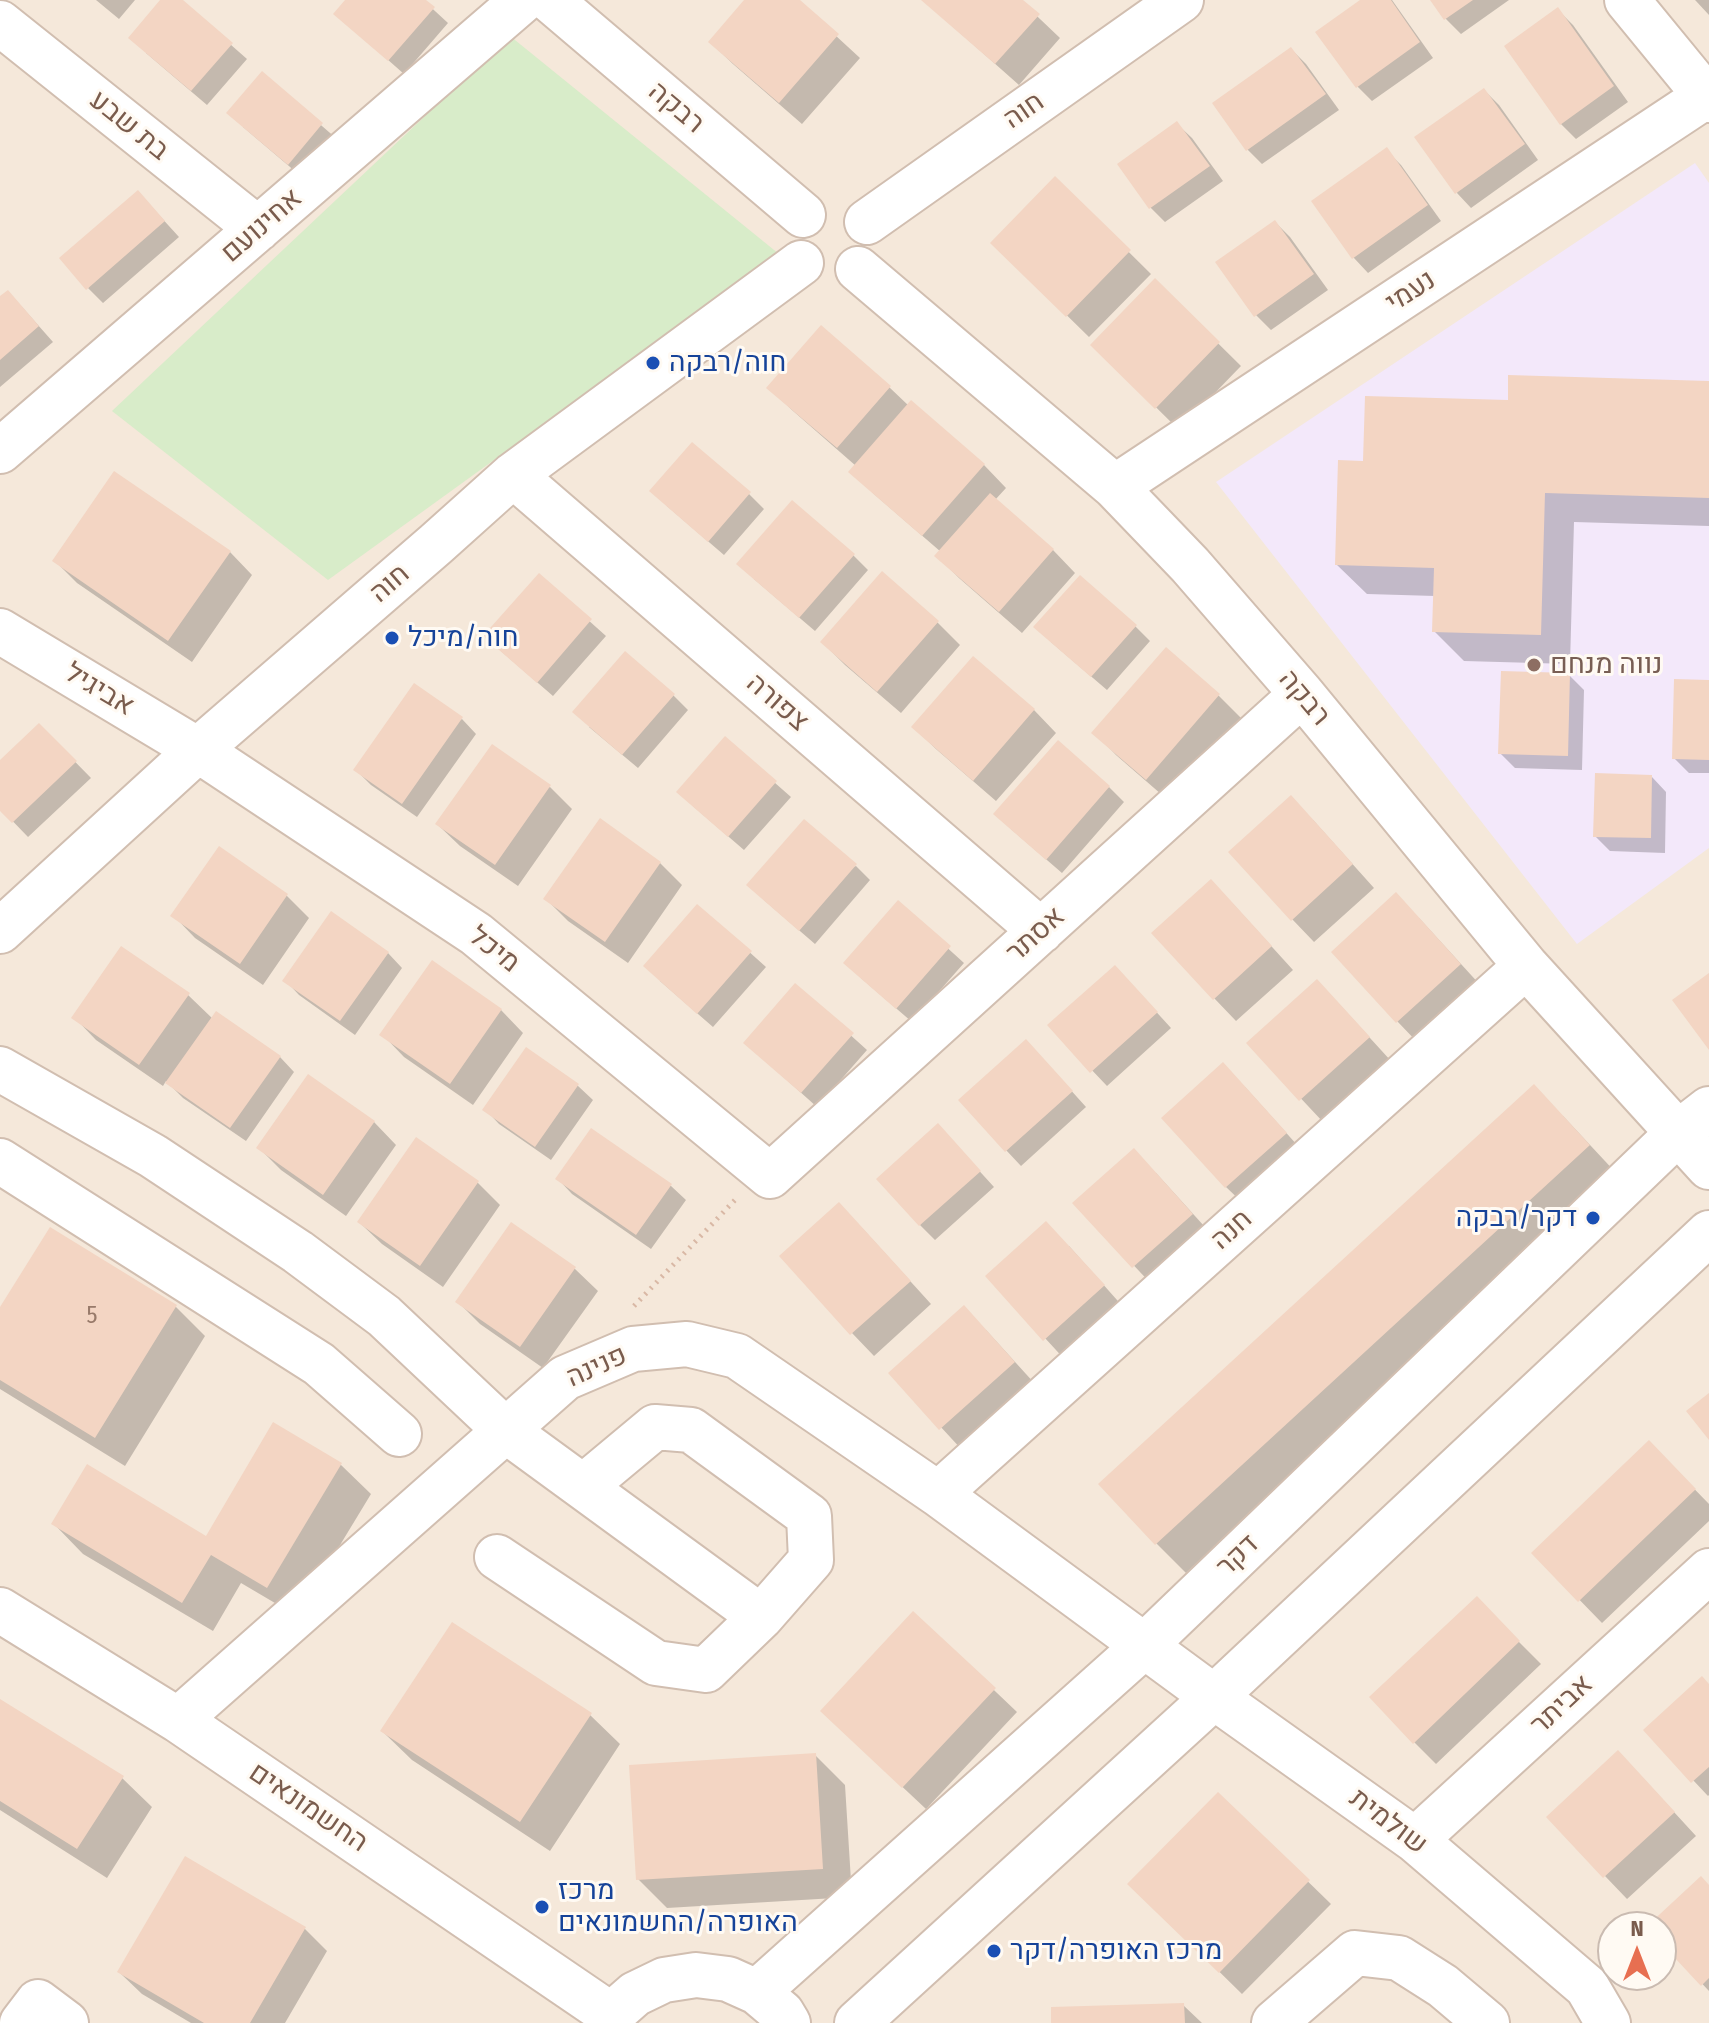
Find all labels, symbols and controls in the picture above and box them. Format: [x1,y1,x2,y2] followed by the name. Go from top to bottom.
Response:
[641,75,711,141] street label: רבקה
[83,84,175,168] street label: בת שבע
[997,85,1051,137] street label: חוה
[215,182,309,270] street label: אחינועם
[1380,264,1442,320] street label: נעמי
[669,346,786,380] place label: חוה/רבקה
[644,354,662,372] marker: חוה/רבקה
[363,558,417,610] street label: חוה
[408,621,518,655] place label: חוה/מיכל
[383,629,401,647] marker: חוה/מיכל
[1550,648,1662,682] place label: נווה מנחם
[58,656,140,724] street label: אביגיל
[1525,656,1543,674] marker: נווה מנחם
[1271,663,1337,733] street label: רבקה
[739,667,815,739] street label: צפורה
[1000,900,1072,970] street label: אסתר
[462,920,526,980] street label: מיכל
[1456,1201,1577,1235] place label: דקר/רבקה
[1205,1203,1259,1257] street label: חנה
[1584,1209,1602,1227] marker: דקר/רבקה
[86,1302,98,1330] house number: 5
[562,1339,632,1395] street label: פנינה
[1210,1528,1266,1584] street label: דקר
[1524,1668,1600,1742] street label: אביתר
[242,1756,374,1860] street label: החשמונאים
[1343,1782,1433,1862] street label: שולמית
[558,1874,798,1940] place label: מרכז האופרה/החשמונאים
[533,1898,551,1916] marker: מרכז האופרה/החשמונאים
[1597,1911,1677,1991] north arrow
[1630,1915,1644,1942] text: N
[1010,1934,1222,1968] place label: מרכז האופרה/דקר
[985,1942,1003,1960] marker: מרכז האופרה/דקר

